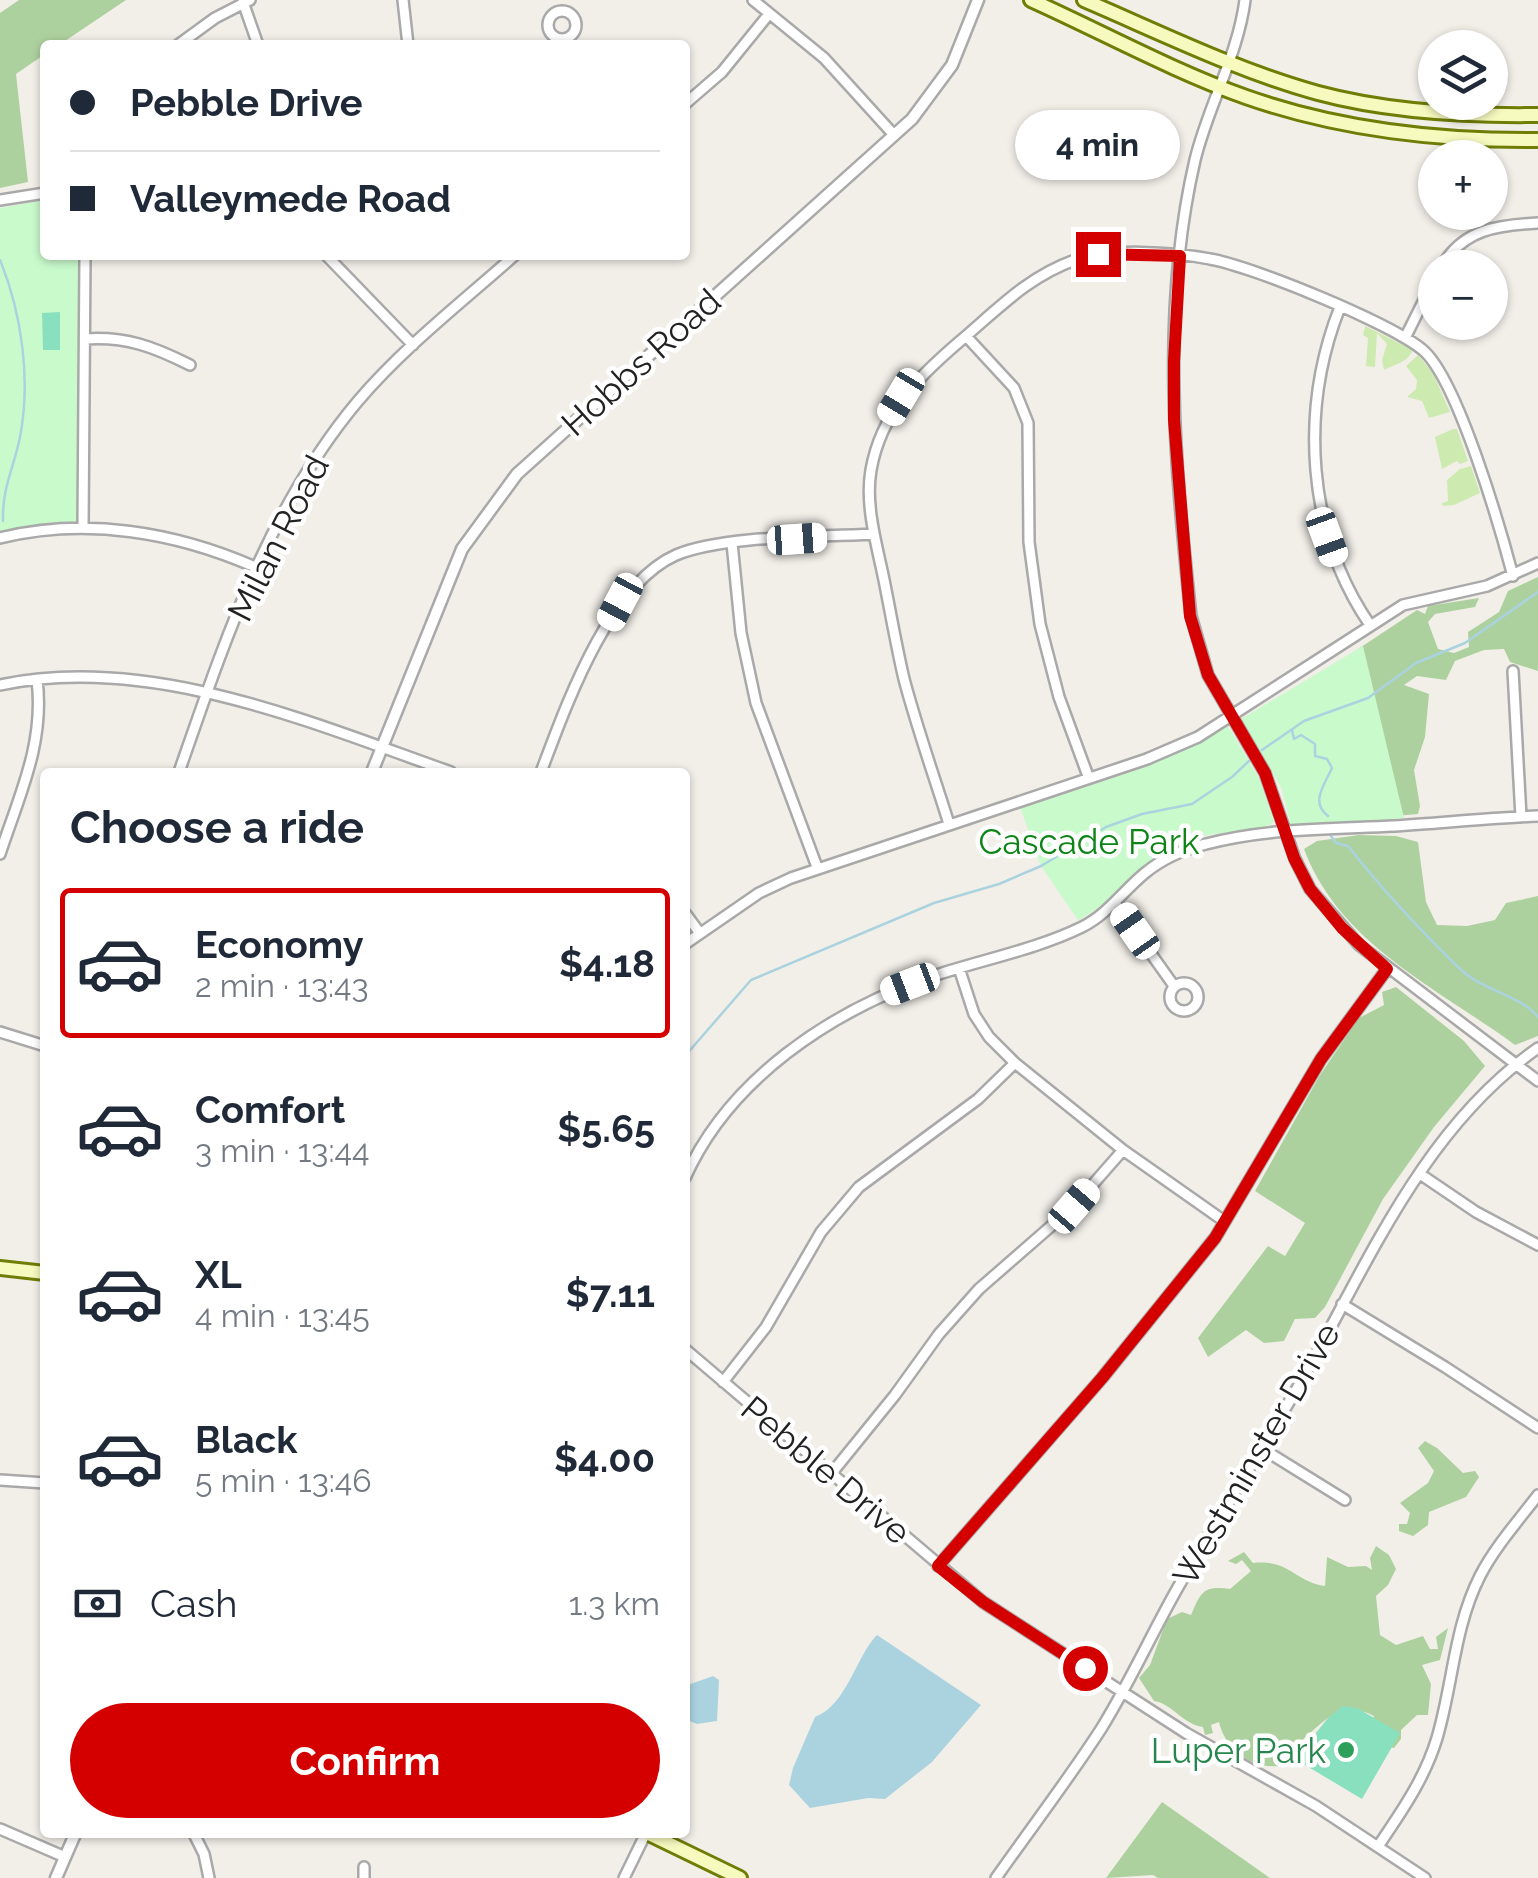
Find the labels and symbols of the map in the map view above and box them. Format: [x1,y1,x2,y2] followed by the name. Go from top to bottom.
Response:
[1016,109,1180,179] callout: 4 min
[1076,232,1121,277] route end
[553,280,729,444] street label: Hobbs Road
[873,364,929,430] car
[219,448,337,628] street label: Milan Road
[1303,504,1351,570] car
[766,522,828,556] car
[593,568,647,636] car
[978,821,1200,862] park label: Cascade Park
[1106,898,1164,964] car
[877,959,943,1009] car
[1043,1174,1105,1238] car
[1164,1315,1348,1593] street label: Westminster Drive
[733,1388,919,1552] street label: Pebble Drive
[1063,1646,1108,1691] route start
[1151,1730,1326,1771] place label: Luper Park
[1335,1739,1357,1761] marker: Luper Park

